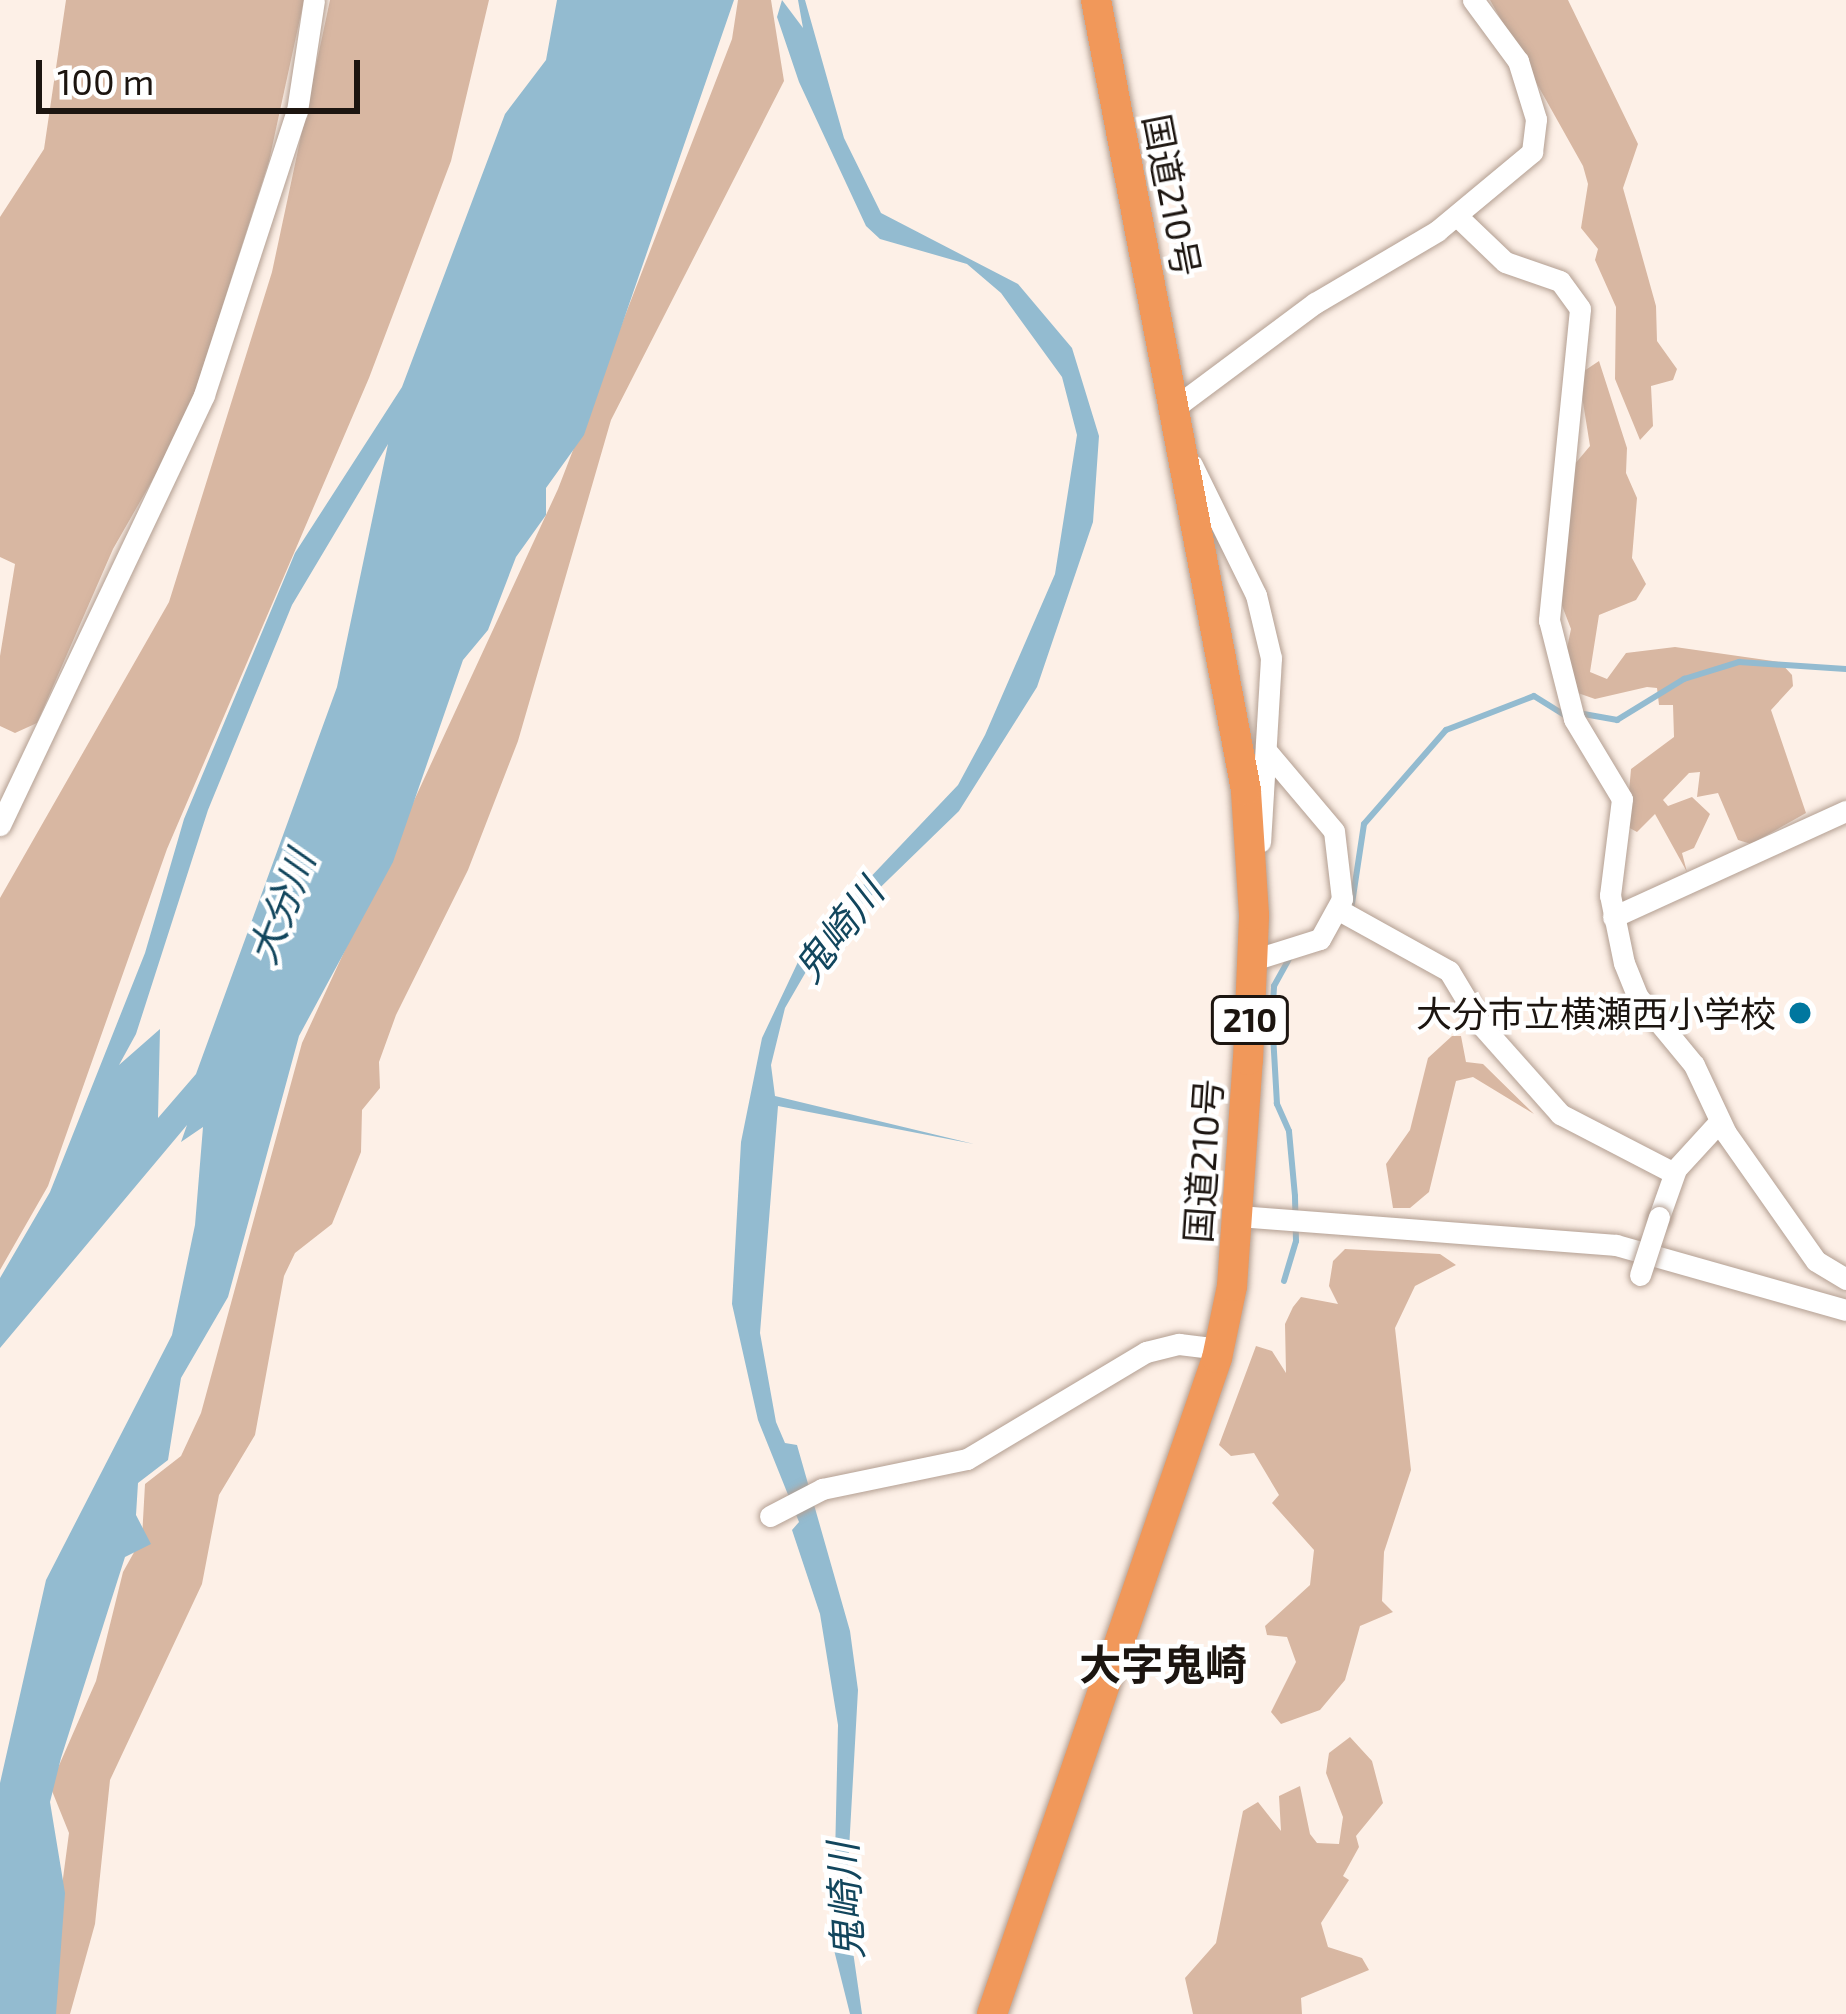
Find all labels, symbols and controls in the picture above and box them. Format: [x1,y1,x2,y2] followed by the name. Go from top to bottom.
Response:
[42,36,366,110] scale bar
[57,59,154,102] text: 100 m
[1136,110,1210,280] street label: 国道210号
[238,844,324,970] water label: 大分川
[784,869,892,991] water label: 鬼崎川
[1416,991,1776,1035] place label: 大分市立横瀬西小学校
[1208,993,1292,1047] road number: 210
[1787,1000,1813,1026] marker: 大分市立横瀬西小学校
[1175,1078,1229,1244] street label: 国道210号
[1079,1638,1247,1688] district label: 大字鬼崎
[819,1841,871,1961] water label: 鬼崎川

